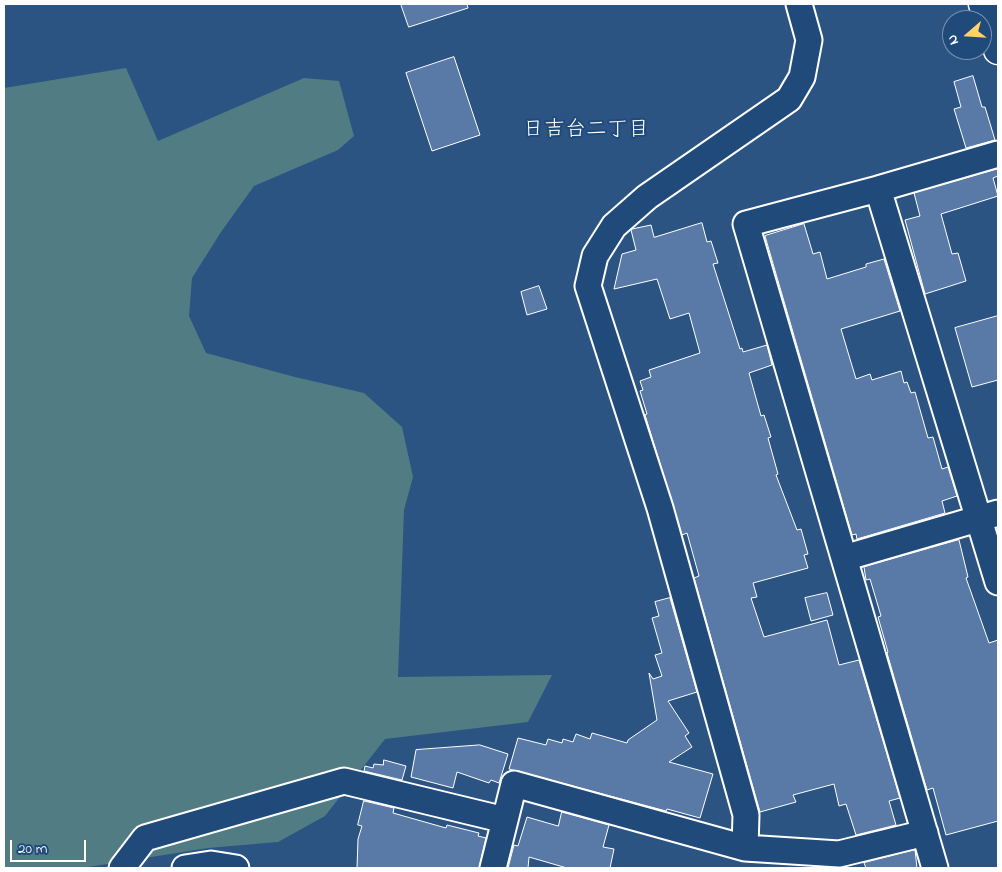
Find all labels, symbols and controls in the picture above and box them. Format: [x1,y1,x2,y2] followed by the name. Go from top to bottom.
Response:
[942,10,992,60] north arrow
[942,32,965,48] text: N
[523,119,649,145] district label: 日吉台二丁目
[12,830,89,862] scale bar
[18,838,47,860] text: 20 m

